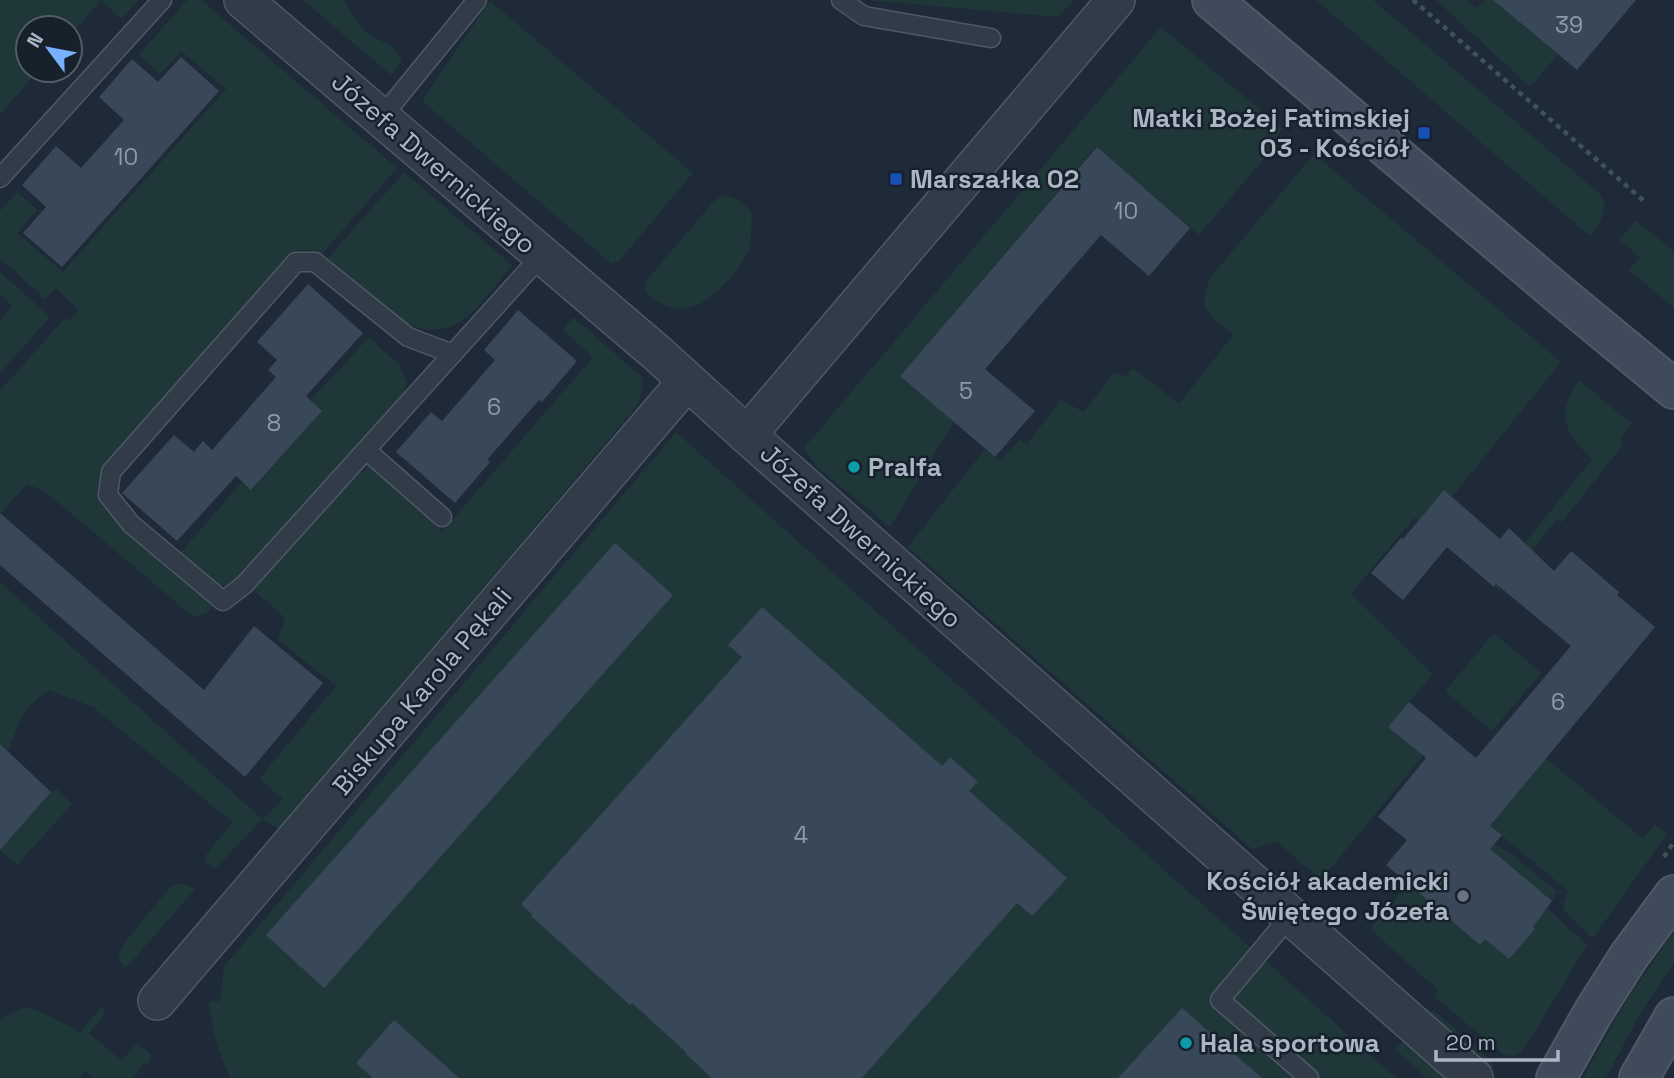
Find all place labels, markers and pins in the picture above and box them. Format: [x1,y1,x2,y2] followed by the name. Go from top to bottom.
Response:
[1132,101,1410,165] place label: Matki Bożej Fatimskiej 03 - Kościół
[1416,125,1432,141] marker: Matki Bożej Fatimskiej 03 - Kościół
[910,162,1079,196] place label: Marszałka 02
[888,171,904,187] marker: Marszałka 02
[868,450,942,484] place label: Pralfa
[846,459,862,475] marker: Pralfa
[1206,864,1449,928] place label: Kościół akademicki Świętego Józefa
[1455,888,1471,904] marker: Kościół akademicki Świętego Józefa
[1200,1026,1380,1060] place label: Hala sportowa
[1178,1035,1194,1051] marker: Hala sportowa

